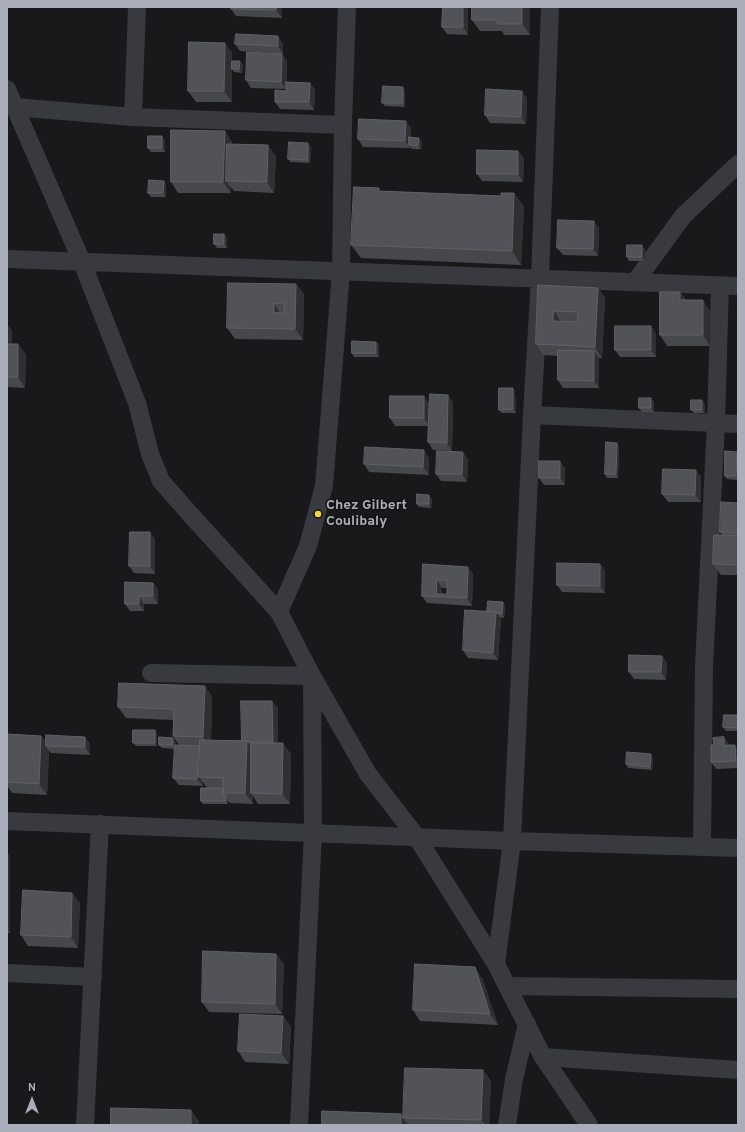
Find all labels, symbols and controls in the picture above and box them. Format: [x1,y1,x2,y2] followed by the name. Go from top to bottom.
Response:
[326,498,407,530] place label: Chez Gilbert Coulibaly
[313,509,323,519] marker: Chez Gilbert Coulibaly
[12,1080,52,1120] north arrow
[28,1081,36,1095] text: N

